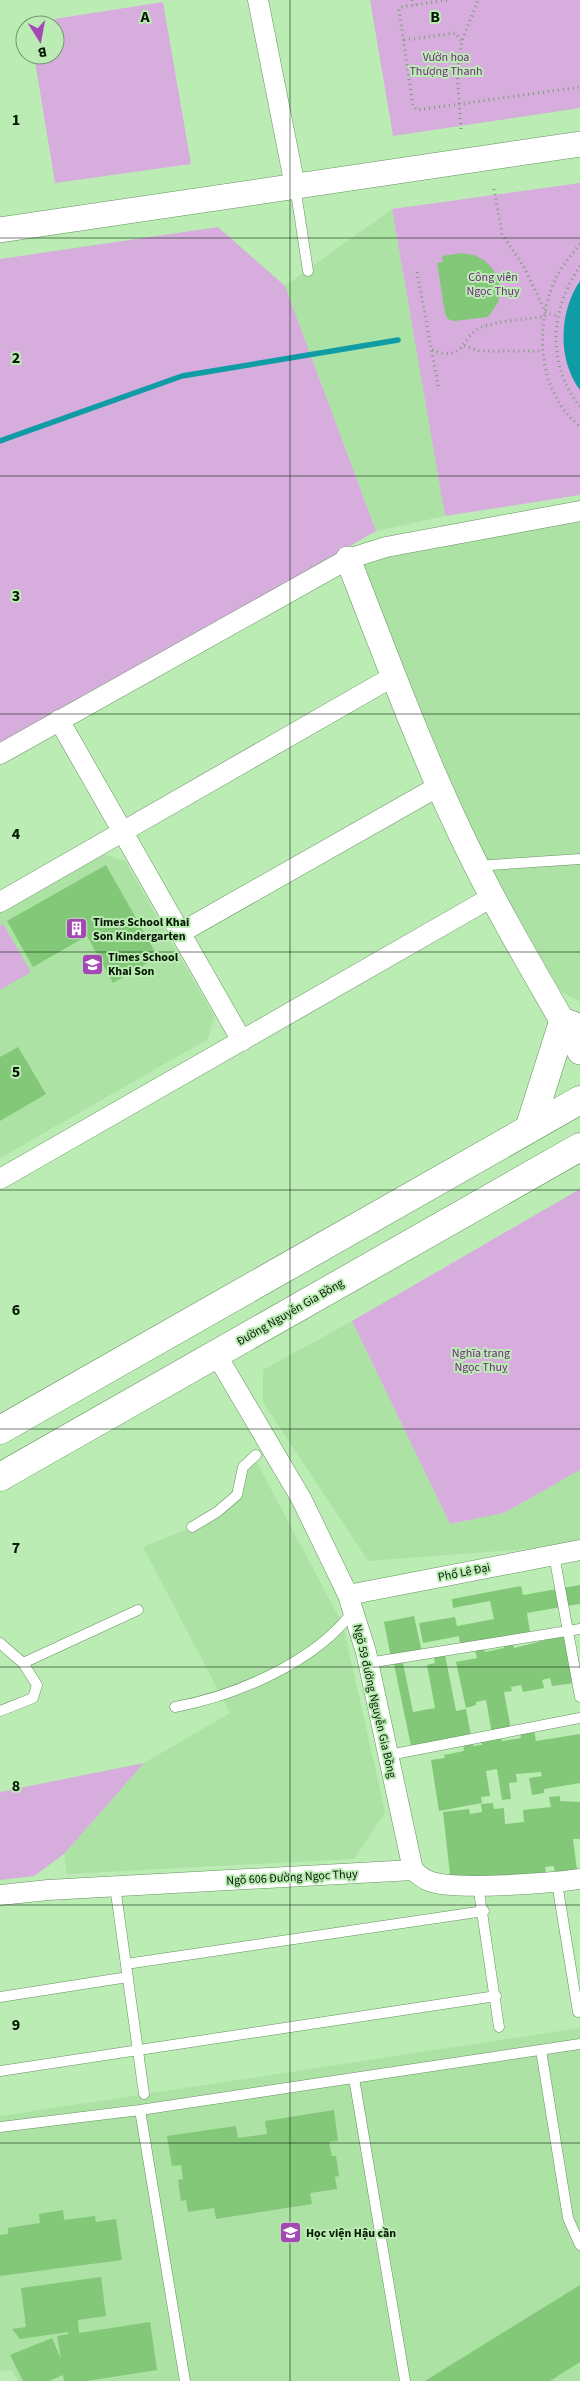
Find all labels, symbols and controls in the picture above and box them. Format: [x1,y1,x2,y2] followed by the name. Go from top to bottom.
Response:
[139,6,150,28] text: A
[430,6,440,28] text: B
[15,15,65,65] north arrow
[36,41,48,63] text: B
[409,49,483,80] park label: Vườn hoa Thượng Thanh
[12,109,20,131] text: 1
[466,269,520,300] park label: Công viên Ngọc Thụy
[12,347,20,369] text: 2
[12,585,20,607] text: 3
[12,823,21,845] text: 4
[93,914,189,945] place label: Times School Khai Son Kindergarten
[65,917,89,941] building icon: Times School Khai Son Kindergarten
[108,949,179,980] place label: Times School Khai Son
[80,952,104,976] school or university icon: Times School Khai Son
[12,1061,20,1083] text: 5
[233,1275,347,1350] street label: Đường Nguyễn Gia Bồng
[12,1299,20,1321] text: 6
[452,1345,510,1376] park label: Nghĩa trang Ngọc Thuỵ
[12,1537,20,1559] text: 7
[437,1559,492,1586] street label: Phố Lê Đại
[349,1622,401,1780] street label: Ngõ 59 đường Nguyễn Gia Bồng
[12,1775,20,1797] text: 8
[226,1866,359,1889] street label: Ngõ 606 Đường Ngọc Thụy
[12,2014,20,2036] text: 9
[278,2221,302,2245] school or university icon: Học viện Hậu cần
[306,2225,396,2242] place label: Học viện Hậu cần

